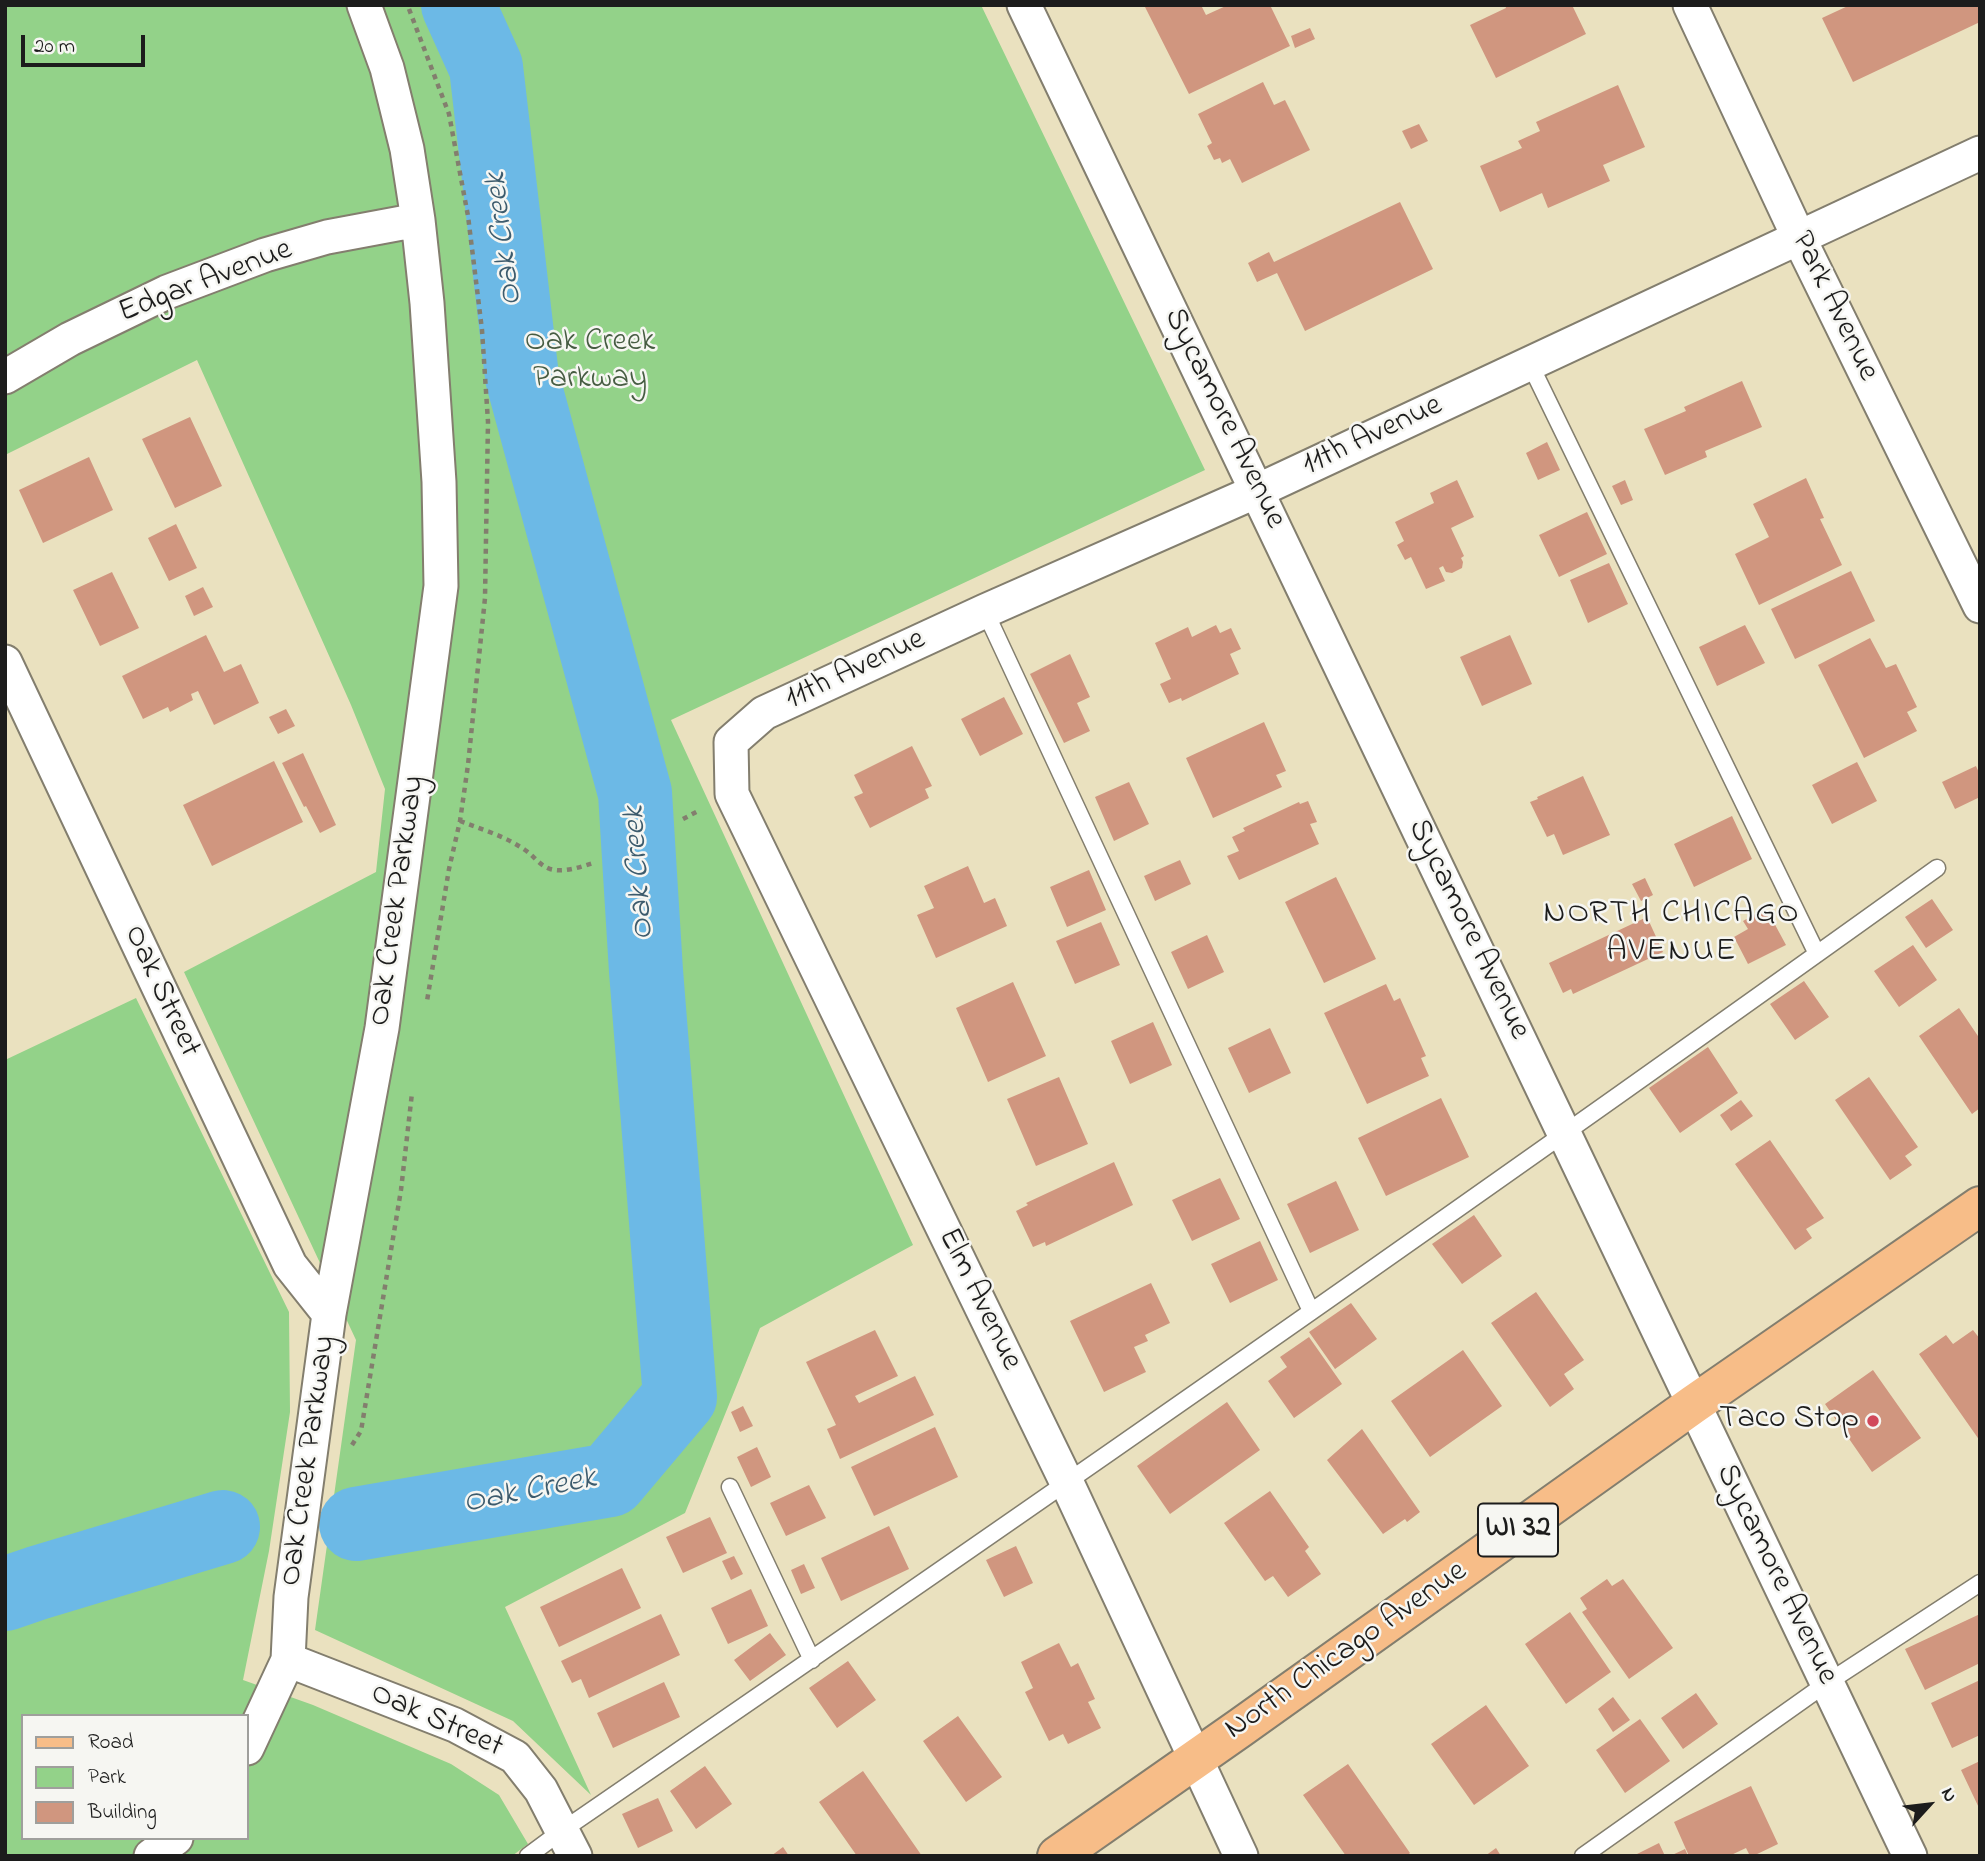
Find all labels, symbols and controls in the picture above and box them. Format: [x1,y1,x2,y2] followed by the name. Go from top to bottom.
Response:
[24,21,149,65] scale bar
[34,32,75,62] text: 20 m
[478,170,534,308] water label: Oak Creek
[1780,226,1886,388] street label: Park Avenue
[114,232,298,334] street label: Edgar Avenue
[1153,303,1293,535] street label: Sycamore Avenue
[525,325,655,400] park label: Oak Creek Parkway
[1297,388,1449,486] street label: 11th Avenue
[780,622,932,720] street label: 11th Avenue
[362,773,436,1029] street label: Oak Creek Parkway
[617,804,665,942] water label: Oak Creek
[1397,814,1537,1046] street label: Sycamore Avenue
[1545,896,1799,974] district label: NORTH CHICAGO AVENUE
[113,920,207,1064] street label: Oak Street
[927,1223,1029,1377] street label: Elm Avenue
[273,1333,347,1589] street label: Oak Creek Parkway
[1719,1402,1859,1440] place label: Taco Stop
[1865,1413,1881,1429] marker: Taco Stop
[1705,1459,1845,1691] street label: Sycamore Avenue
[460,1461,600,1525] water label: Oak Creek
[1478,1504,1558,1556] road number: WI 32
[1219,1554,1475,1750] street label: North Chicago Avenue
[364,1676,508,1768] street label: Oak Street
[21,1714,248,1840] legend
[88,1728,134,1758] text: Road
[88,1763,126,1793] text: Park
[1894,1770,1964,1840] north arrow
[1933,1783,1963,1807] text: N
[88,1798,157,1828] text: Building

